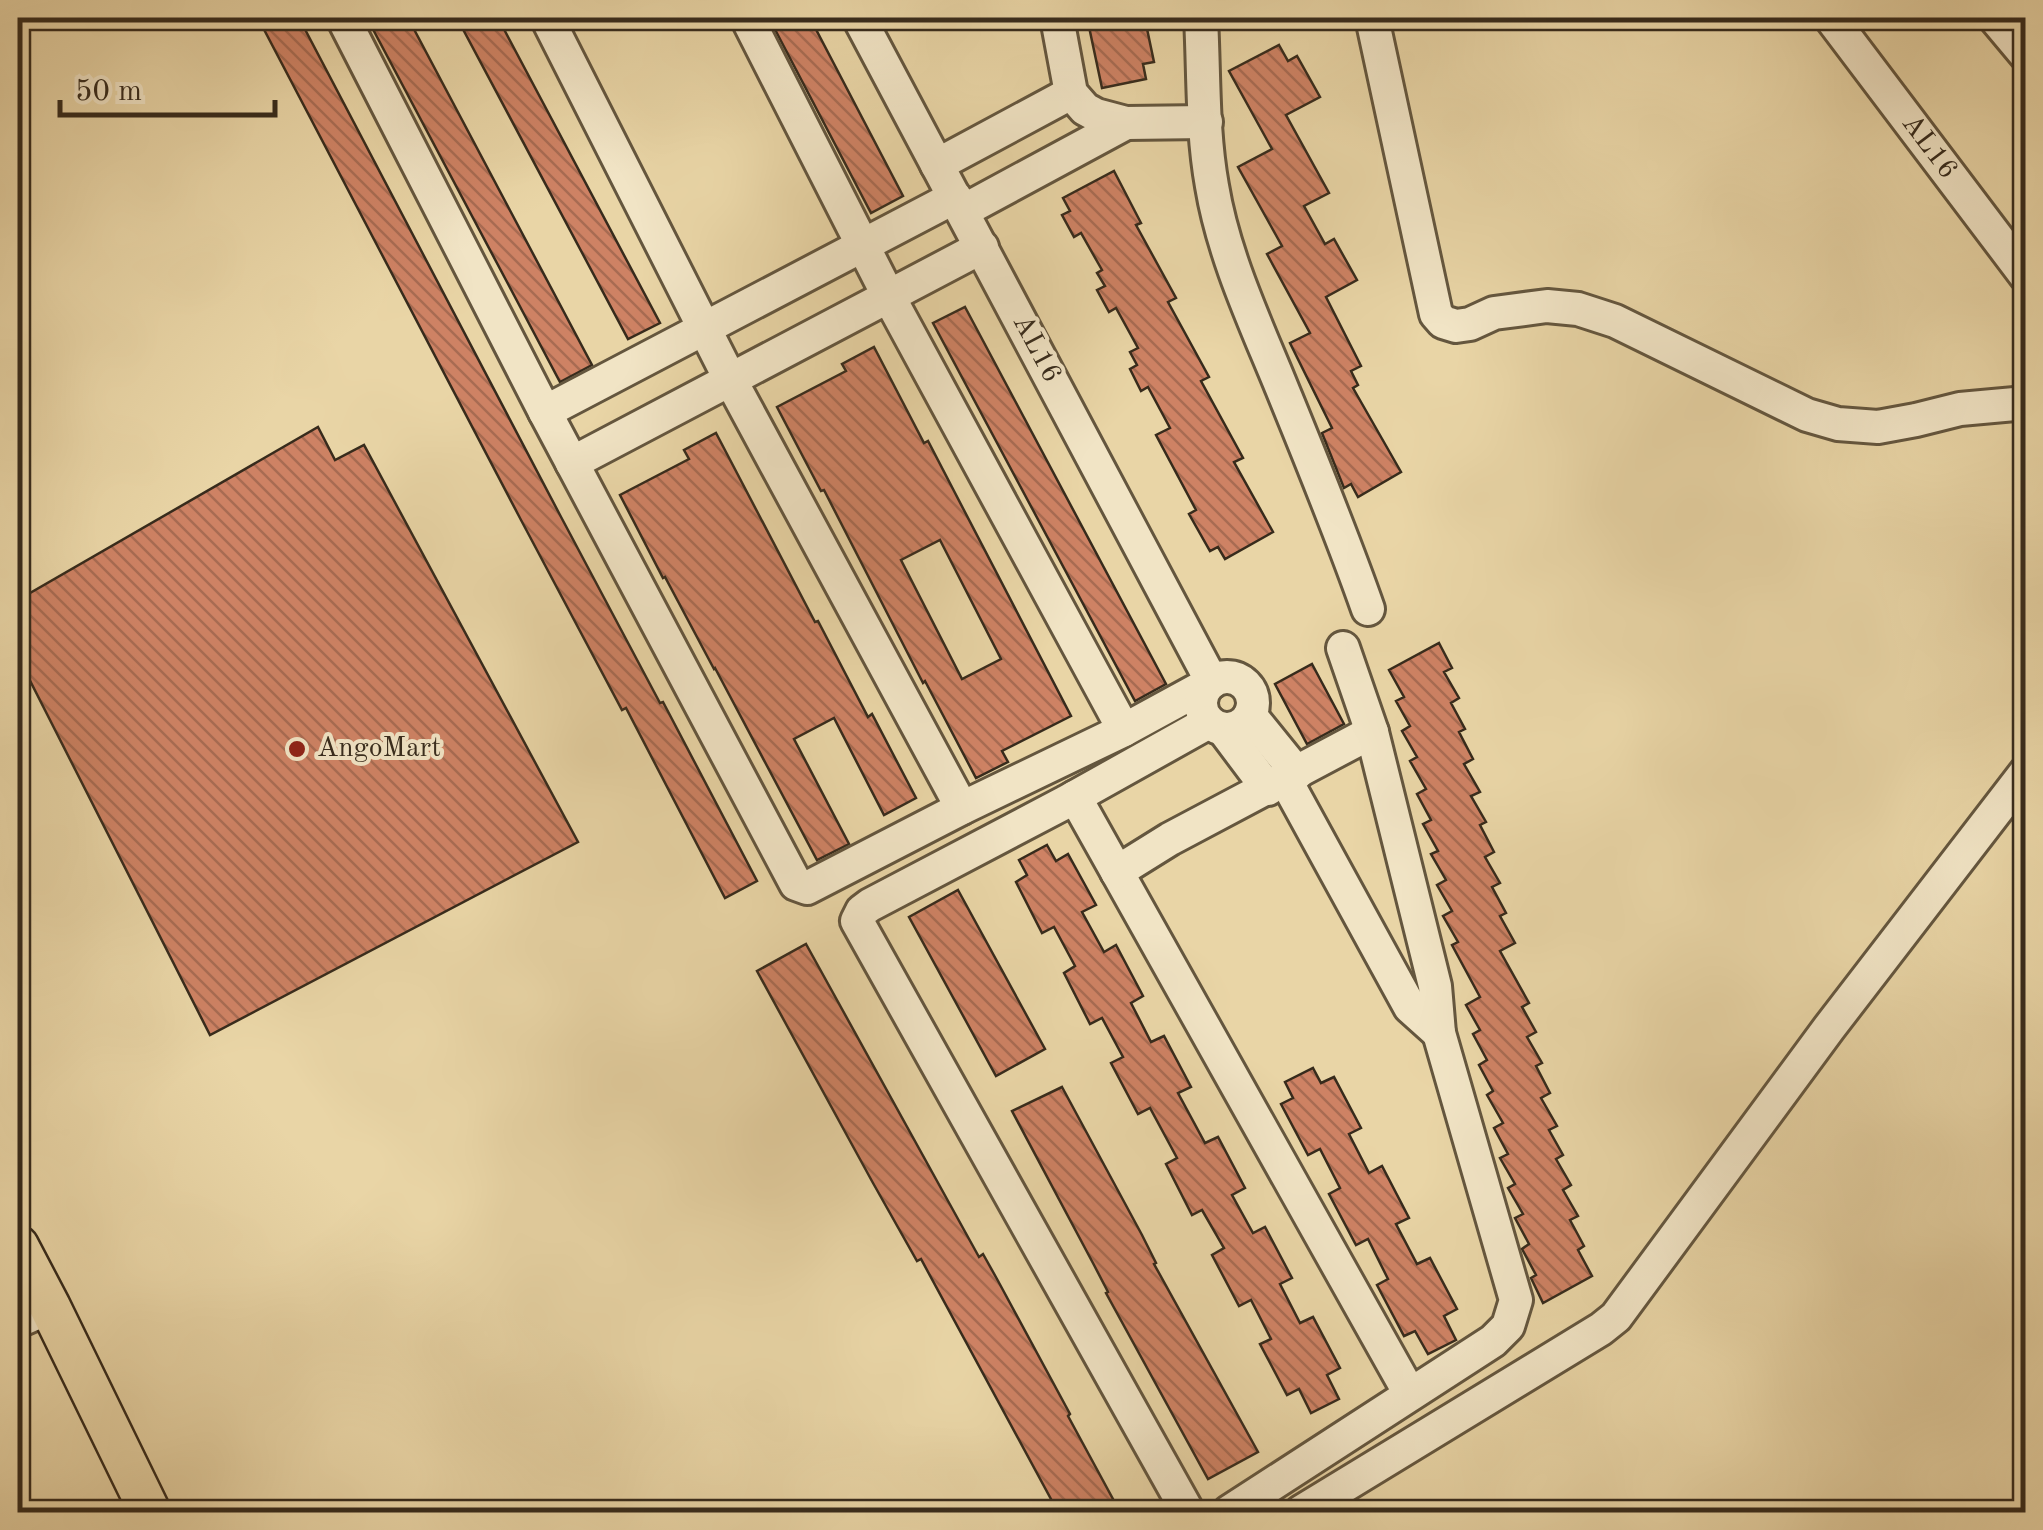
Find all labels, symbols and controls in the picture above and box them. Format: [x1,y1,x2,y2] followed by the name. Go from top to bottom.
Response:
[60,55,275,117] scale bar
[75,77,142,107] text: 50 m
[1896,110,1962,185] street label: AL16
[1007,310,1065,388] street label: AL16
[317,735,441,763] place label: AngoMart
[286,738,308,760] marker: AngoMart

